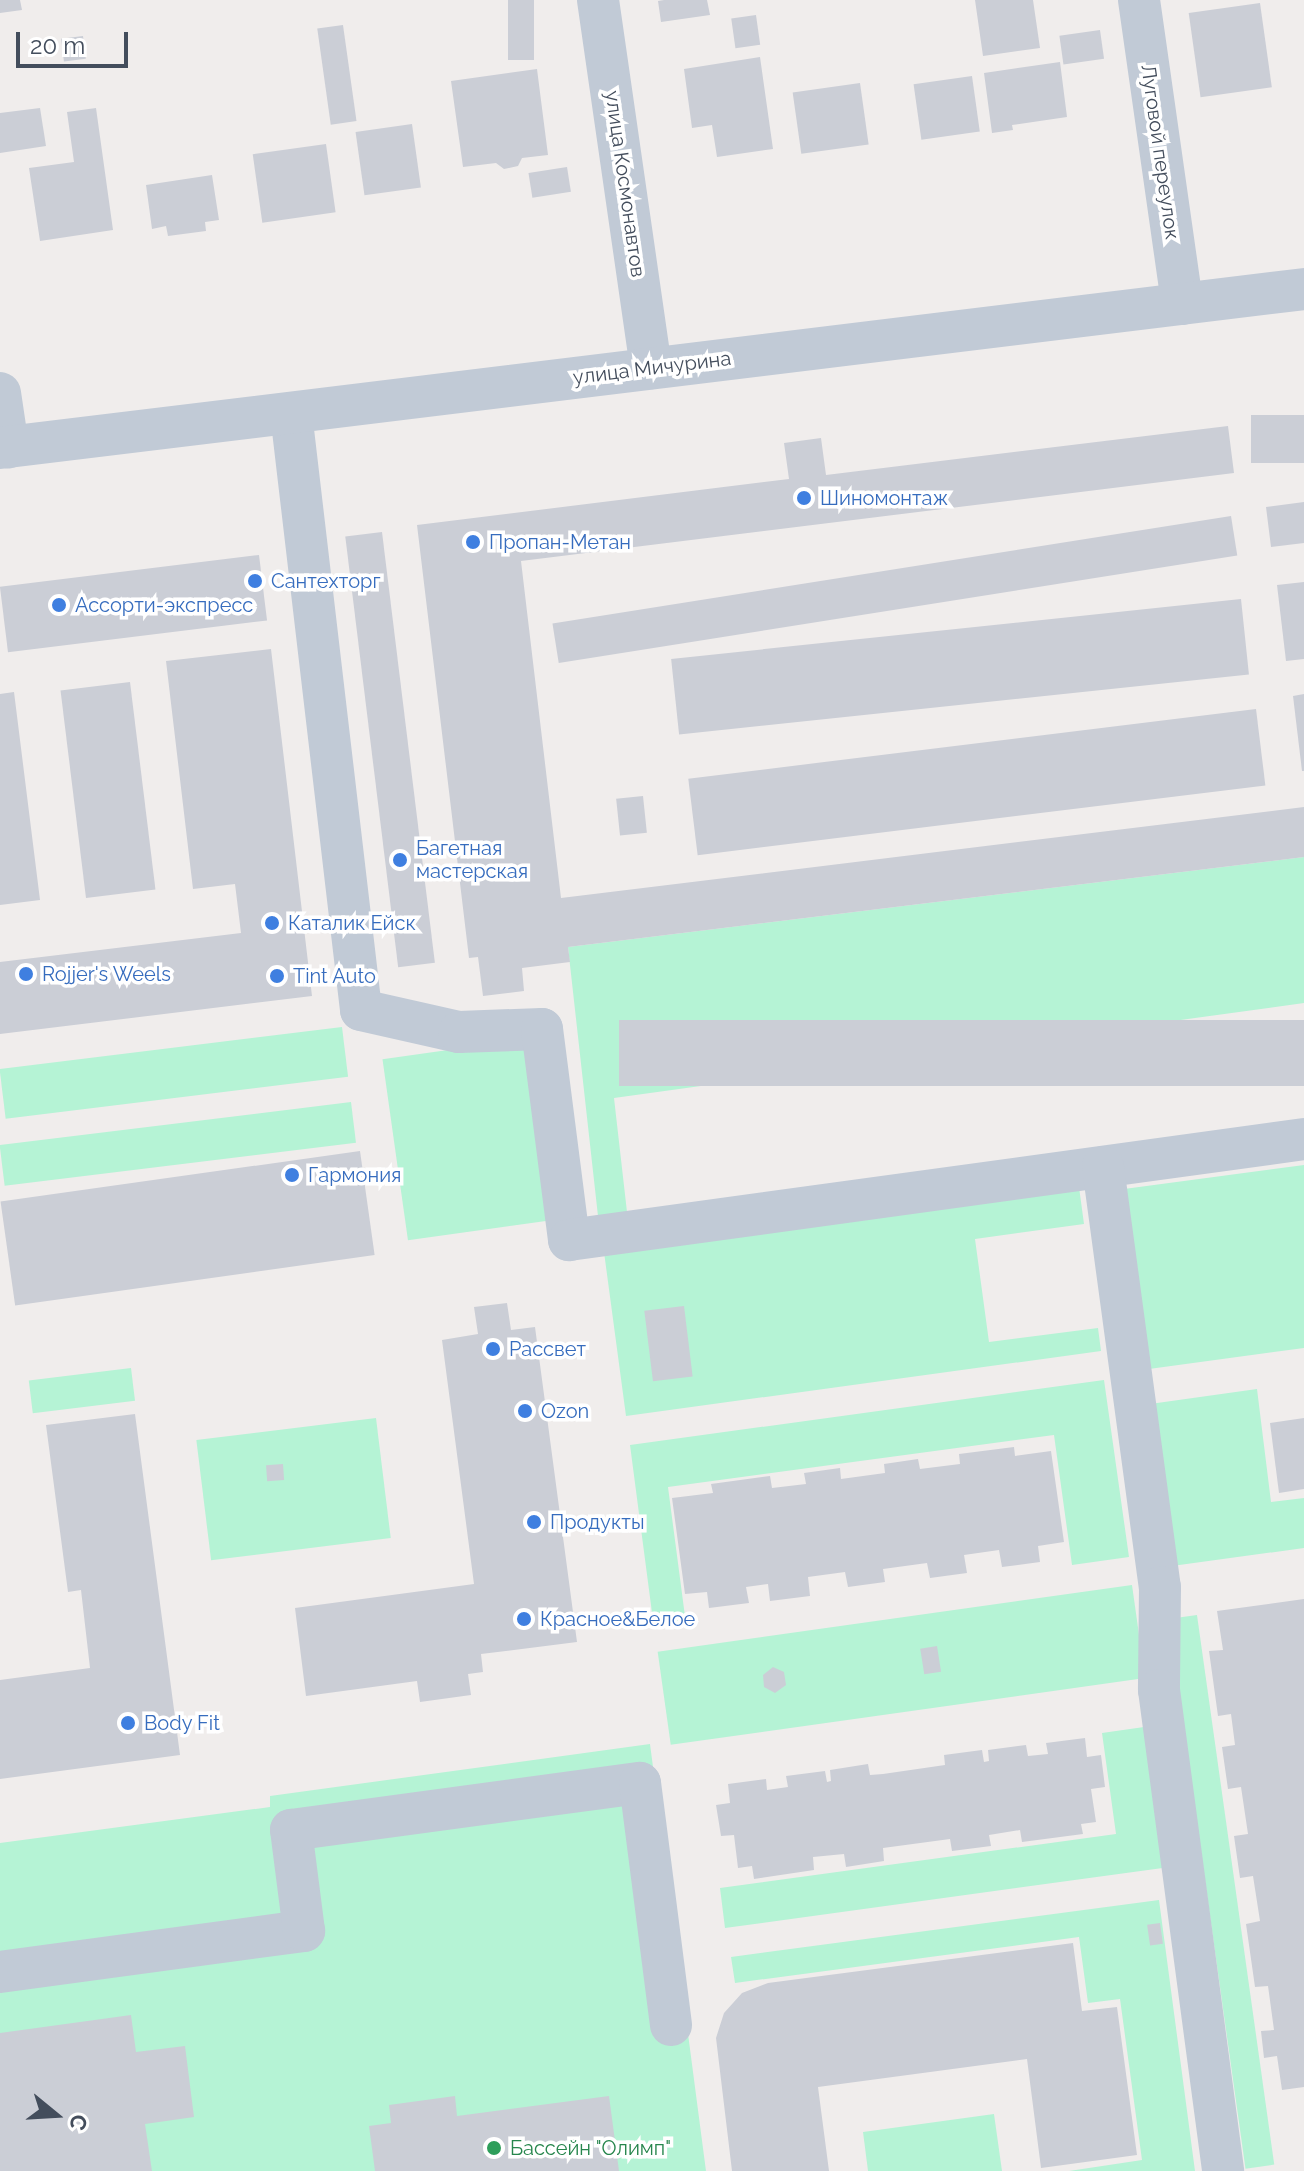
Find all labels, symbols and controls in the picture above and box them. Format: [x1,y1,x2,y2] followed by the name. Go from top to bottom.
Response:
[20,16,132,66] scale bar
[30,31,85,60] text: 20 m
[1136,63,1184,241] street label: Луговой переулок
[600,89,650,279] street label: улица Космонавтов
[572,346,732,390] street label: улица Мичурина
[820,486,948,510] place label: Шиномонтаж
[795,489,813,507] marker: Шиномонтаж
[489,530,631,554] place label: Пропан-Метан
[464,533,482,551] marker: Пропан-Метан
[271,569,381,593] place label: Сантехторг
[246,572,264,590] marker: Сантехторг
[75,593,253,617] place label: Ассорти-экспресс
[50,596,68,614] marker: Ассорти-экспресс
[416,836,528,883] place label: Багетная мастерская
[391,851,409,869] marker: Багетная мастерская
[288,911,416,935] place label: Каталик Ейск
[263,914,281,932] marker: Каталик Ейск
[42,962,172,986] place label: Rojjer's Weels
[293,964,377,988] place label: Tint Auto
[17,965,35,983] marker: Rojjer's Weels
[268,967,286,985] marker: Tint Auto
[308,1163,401,1187] place label: Гармония
[283,1166,301,1184] marker: Гармония
[509,1337,586,1361] place label: Рассвет
[484,1340,502,1358] marker: Рассвет
[541,1399,589,1423] place label: Ozon
[516,1402,534,1420] marker: Ozon
[550,1510,644,1534] place label: Продукты
[525,1513,543,1531] marker: Продукты
[540,1607,695,1631] place label: Красное&Белое
[515,1610,533,1628] marker: Красное&Белое
[144,1711,220,1735] place label: Body Fit
[119,1714,137,1732] marker: Body Fit
[16,2075,96,2155] north arrow
[64,2111,94,2134] text: С
[510,2136,671,2160] place label: Бассейн "Олимп"
[485,2139,503,2157] marker: Бассейн "Олимп"

